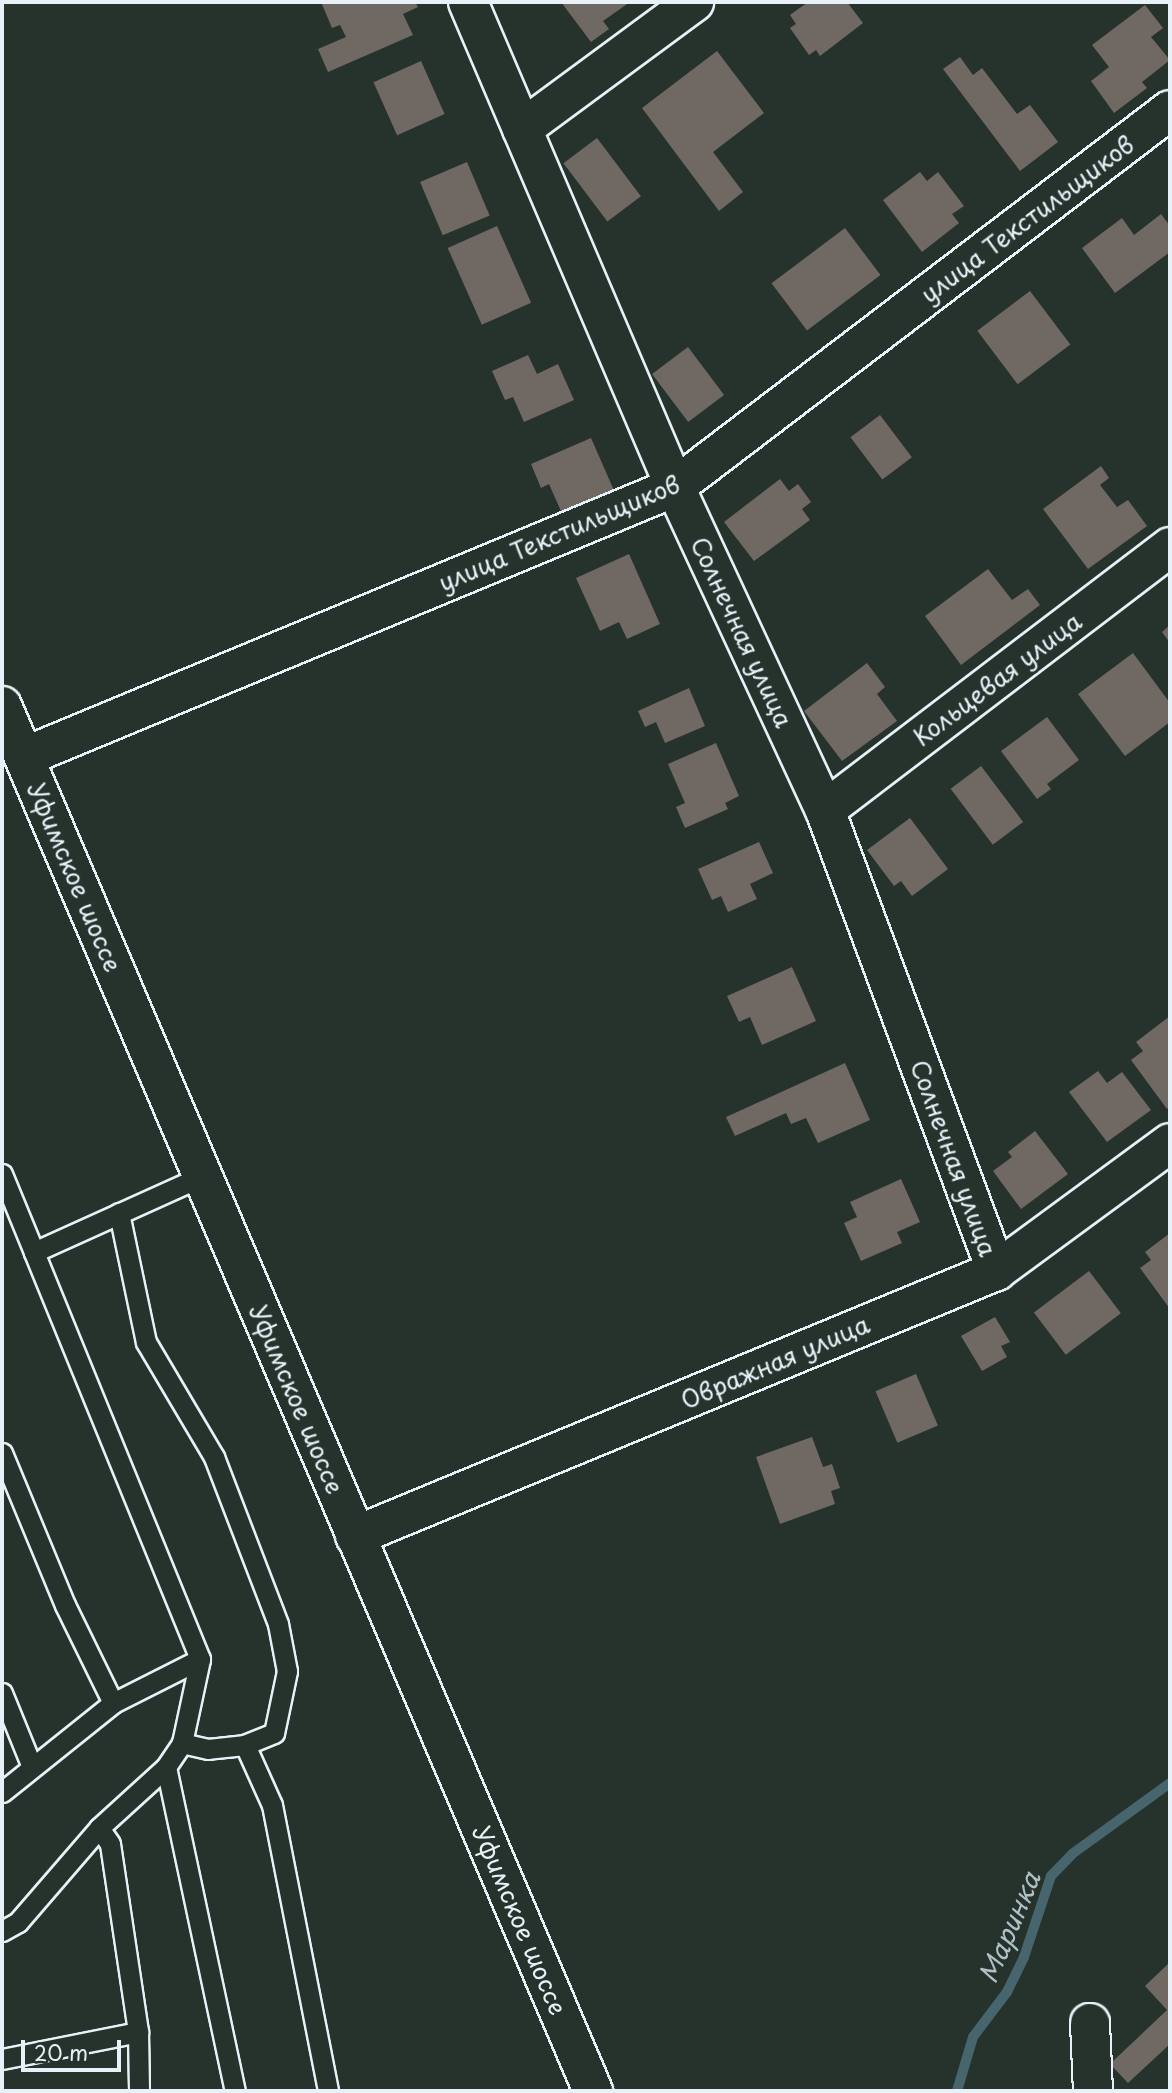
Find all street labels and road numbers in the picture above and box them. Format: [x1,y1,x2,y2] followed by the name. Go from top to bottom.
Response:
[914,129,1140,309] street label: улица Текстильщиков
[433,469,685,597] street label: улица Текстильщиков
[685,532,799,732] street label: Солнечная улица
[907,606,1087,752] street label: Кольцевая улица
[22,778,128,976] street label: Уфимское шоссе
[905,1055,1003,1261] street label: Солнечная улица
[244,1300,350,1498] street label: Уфимское шоссе
[676,1309,874,1415] street label: Овражная улица
[467,1821,573,2019] street label: Уфимское шоссе

